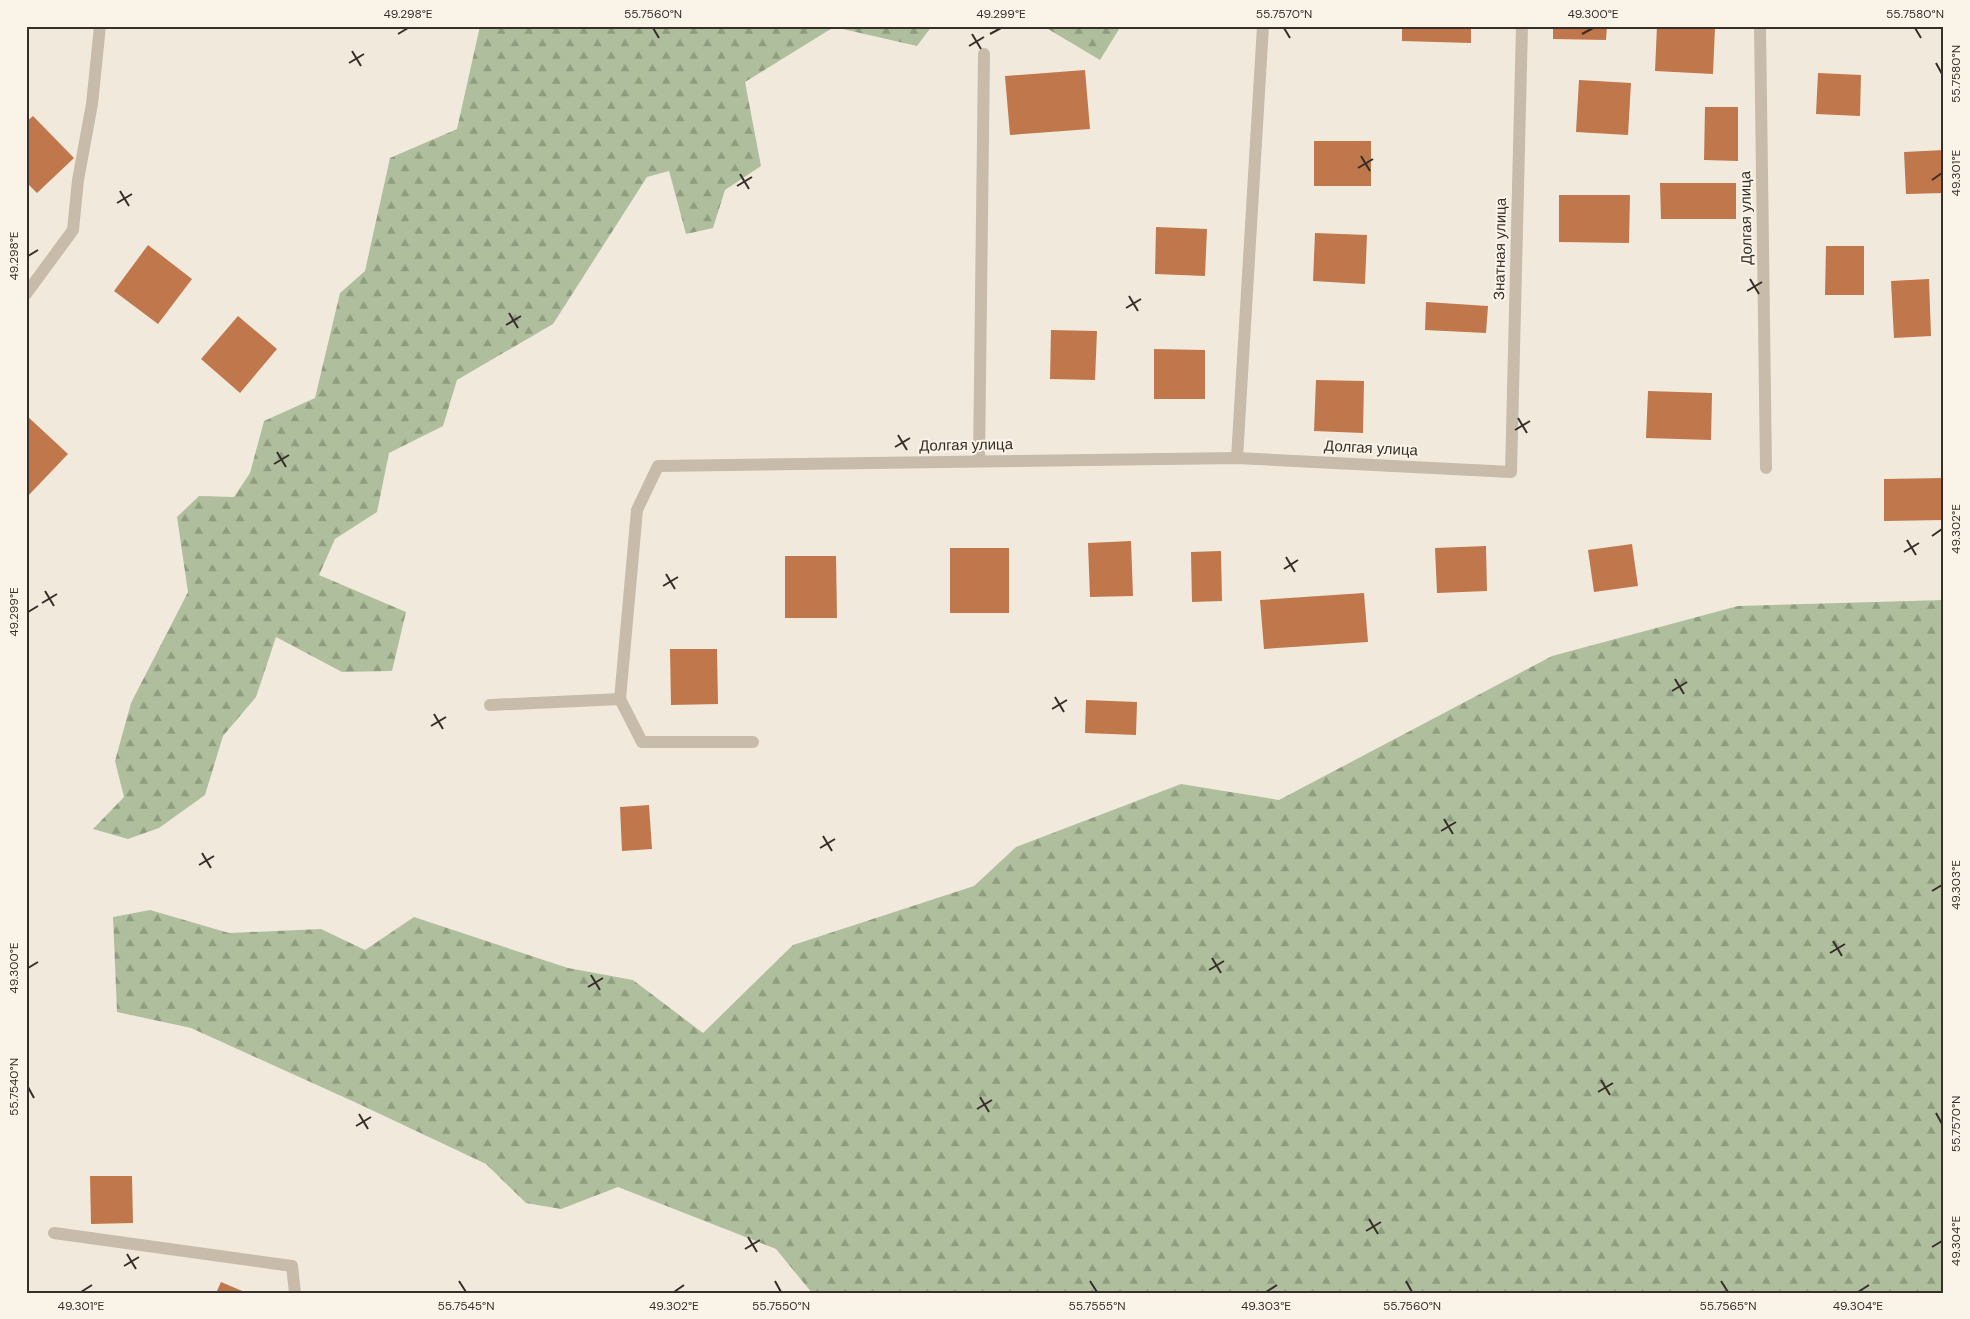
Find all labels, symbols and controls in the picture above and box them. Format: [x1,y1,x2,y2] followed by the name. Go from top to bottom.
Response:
[383,6,433,22] text: 49.298°E
[624,6,682,22] text: 55.7560°N
[976,6,1026,22] text: 49.299°E
[1256,6,1312,22] text: 55.7570°N
[1567,6,1619,22] text: 49.300°E
[1886,6,1944,22] text: 55.7580°N
[1948,45,1964,103] text: 55.7580°N
[1948,149,1964,196] text: 49.301°E
[1735,170,1757,265] street label: Долгая улица
[1489,197,1511,300] street label: Знатная улица
[6,231,22,281] text: 49.298°E
[919,434,1014,456] street label: Долгая улица
[1324,436,1419,460] street label: Долгая улица
[1948,504,1964,554] text: 49.302°E
[6,587,22,637] text: 49.299°E
[1948,860,1964,910] text: 49.303°E
[6,942,22,994] text: 49.300°E
[6,1058,22,1116] text: 55.7540°N
[1948,1096,1964,1152] text: 55.7570°N
[1948,1216,1964,1266] text: 49.304°E
[58,1298,105,1314] text: 49.301°E
[437,1298,495,1314] text: 55.7545°N
[649,1298,699,1314] text: 49.302°E
[752,1298,810,1314] text: 55.7550°N
[1068,1298,1126,1314] text: 55.7555°N
[1241,1298,1291,1314] text: 49.303°E
[1383,1298,1441,1314] text: 55.7560°N
[1699,1298,1757,1314] text: 55.7565°N
[1833,1298,1883,1314] text: 49.304°E

